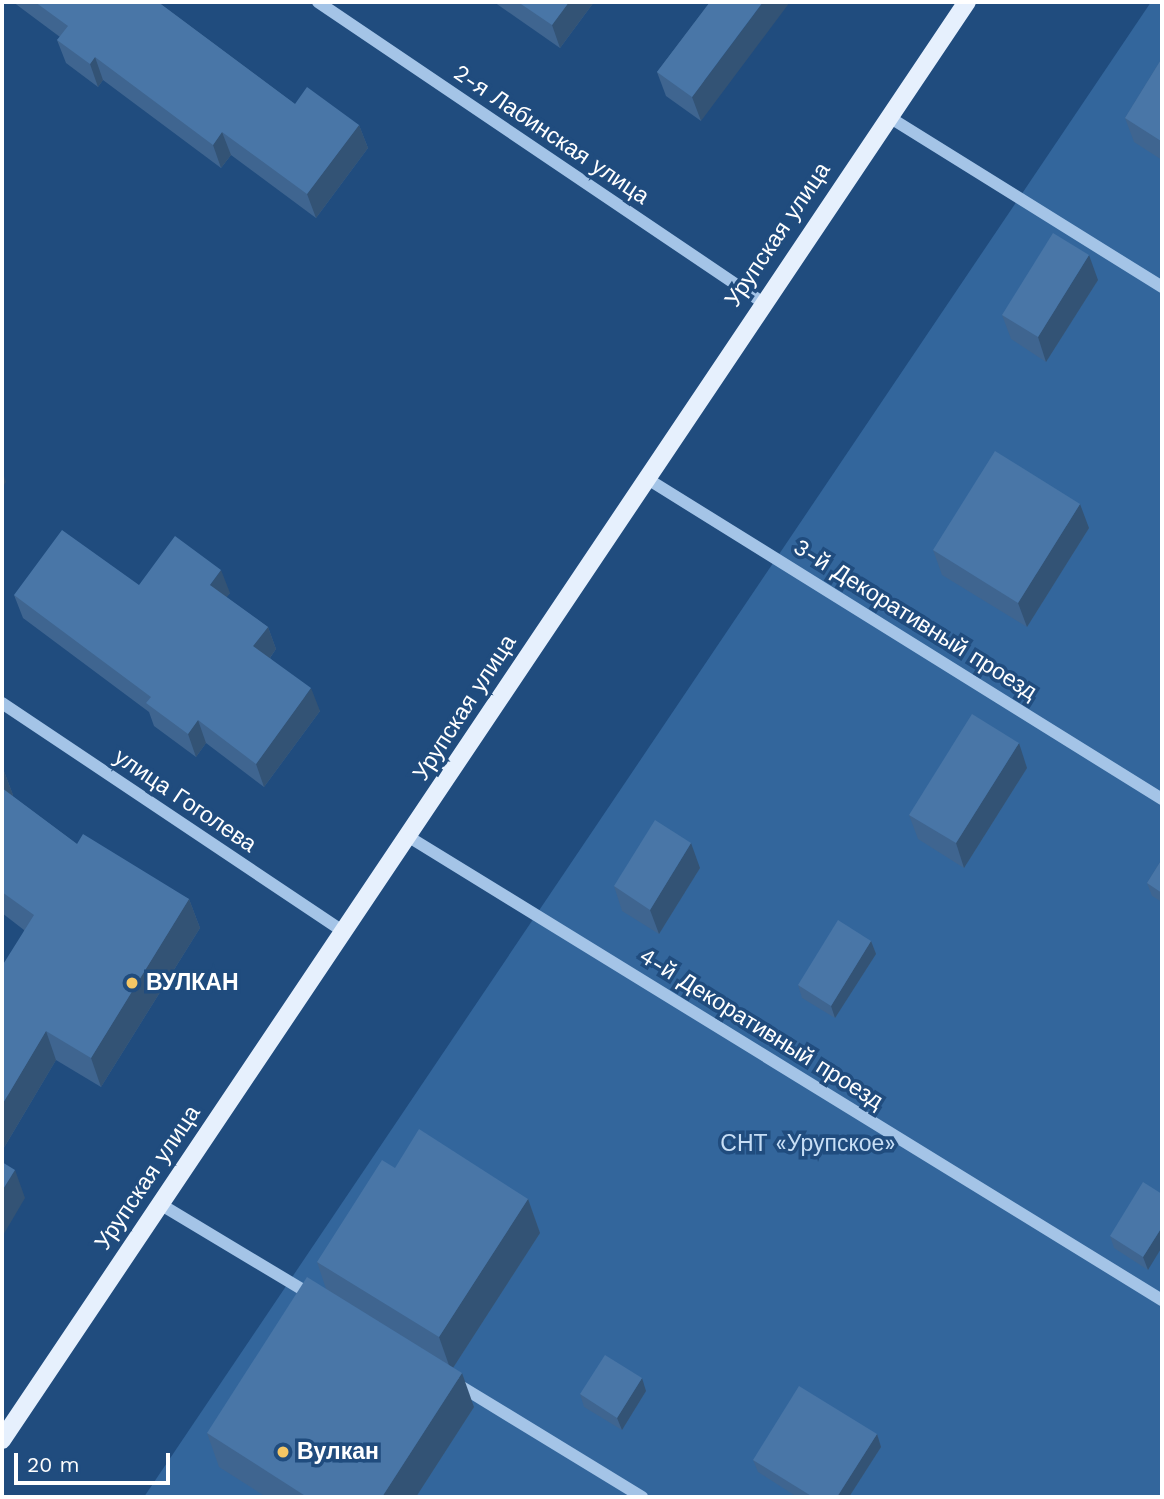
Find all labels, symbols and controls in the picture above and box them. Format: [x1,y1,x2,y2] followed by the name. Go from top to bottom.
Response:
[448,59,654,211] street label: 2-я Лабинская улица
[719,157,837,313] street label: Урупская улица
[788,534,1042,706] street label: 3-й Декоративный проезд
[408,630,522,786] street label: Урупская улица
[109,743,261,859] street label: улица Гоголева
[634,942,888,1116] street label: 4-й Декоративный проезд
[146,969,239,997] place label: ВУЛКАН
[124,975,140,991] marker: ВУЛКАН
[89,1100,207,1256] street label: Урупская улица
[720,1130,896,1158] park label: СНТ «Урупское»
[297,1438,379,1466] place label: Вулкан
[18,1440,173,1484] scale bar
[275,1444,291,1460] marker: Вулкан
[27,1452,79,1477] text: 20 m

